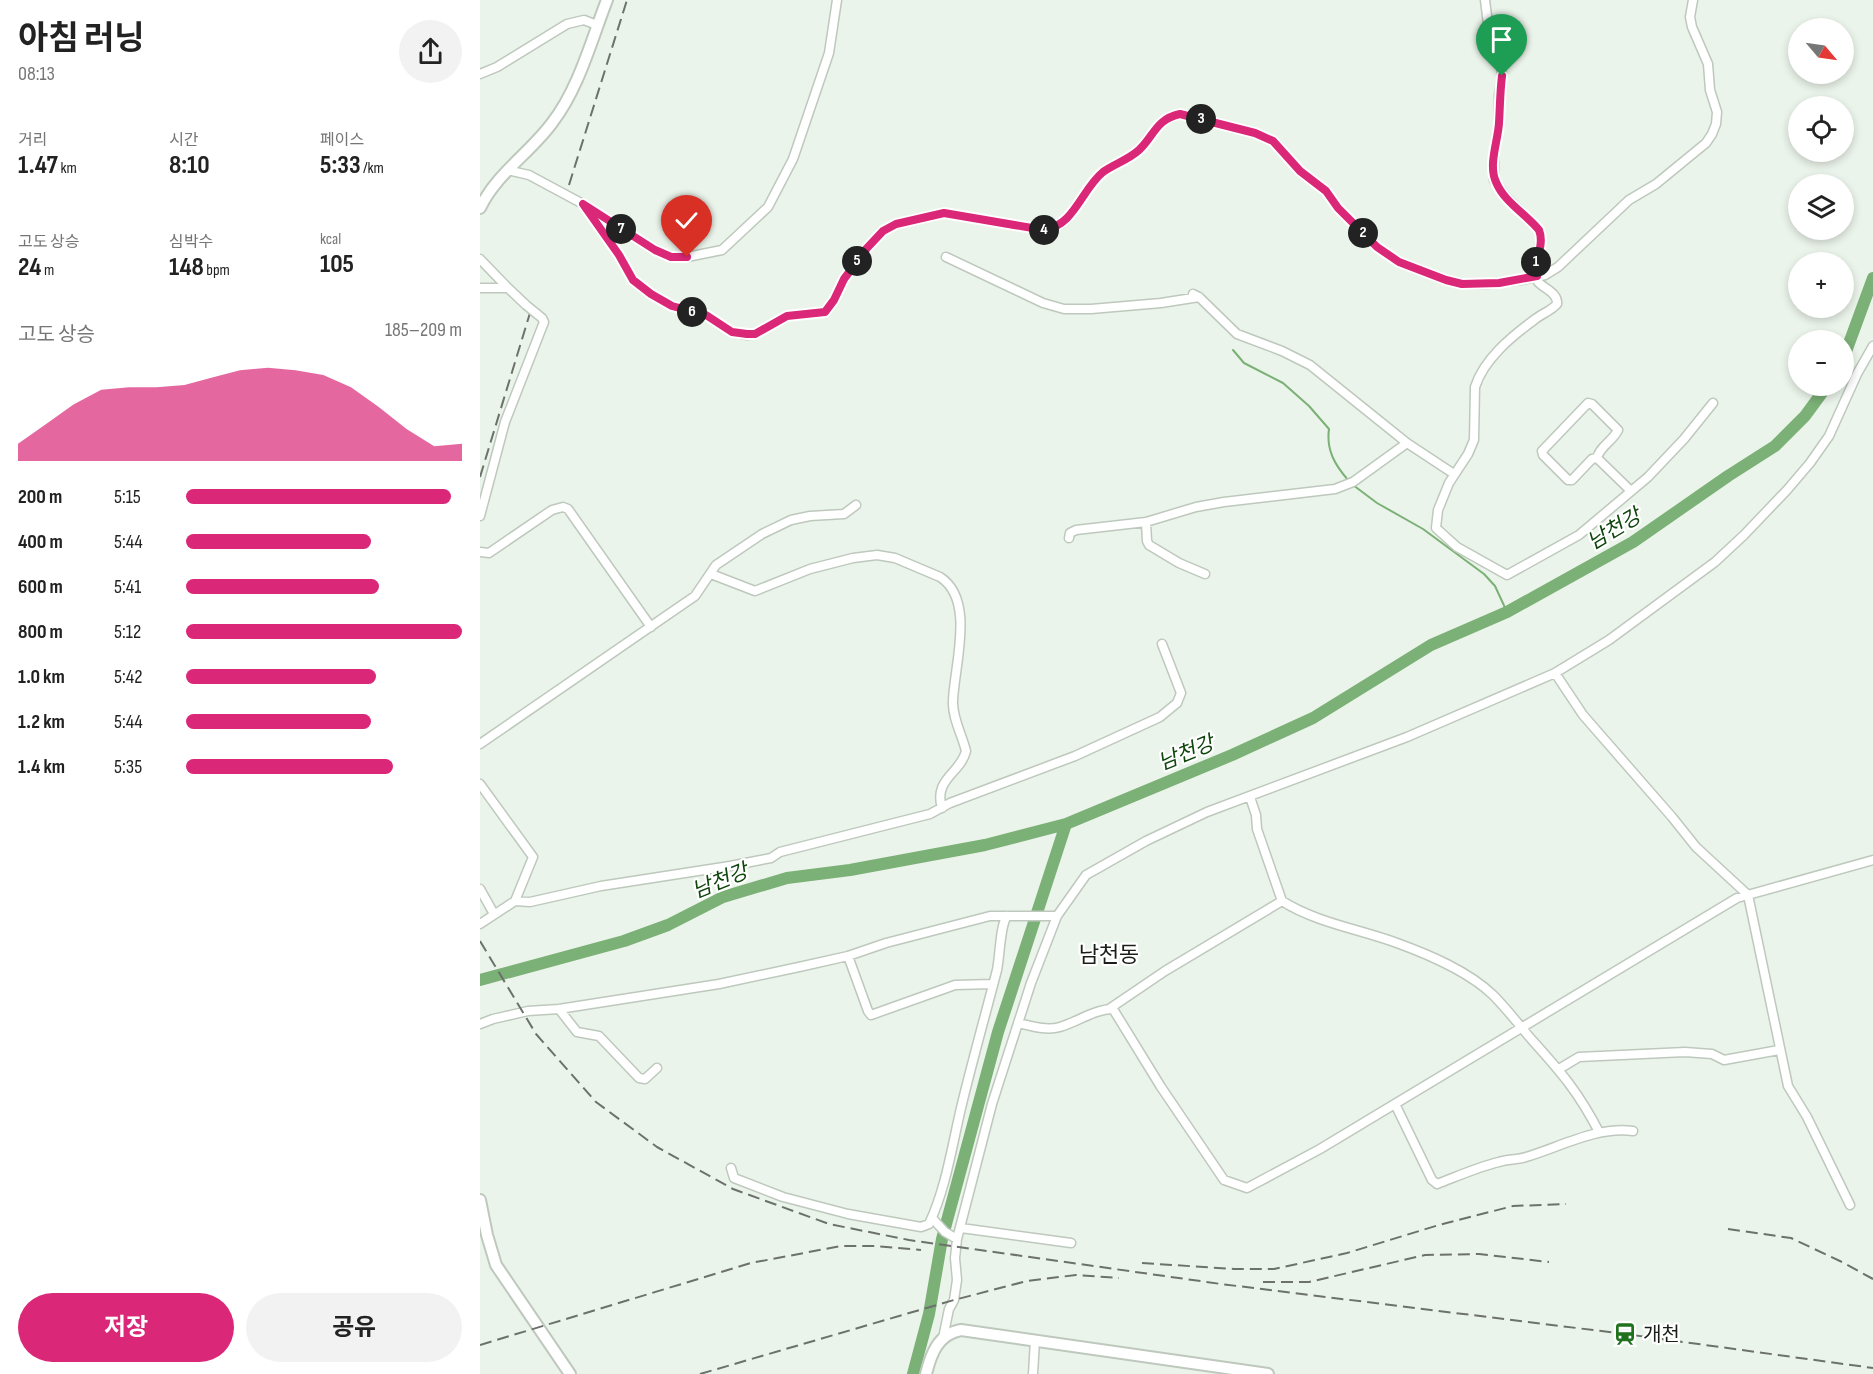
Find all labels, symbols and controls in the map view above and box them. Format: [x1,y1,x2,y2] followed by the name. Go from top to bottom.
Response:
[1476,14,1527,76] pin
[1788,18,1854,84] north arrow
[1788,18,1854,396] map controls
[18,19,145,59] text: 아침 러닝
[399,20,462,83] button: share
[1485,23,1518,56] icon: arrive
[18,62,55,86] text: 08:13
[1788,96,1854,162] button: locate
[1186,104,1216,134] pin: 3
[1197,109,1205,128] text: 3
[18,131,47,150] text: 거리
[169,131,198,150] text: 시간
[320,131,364,150] text: 페이스
[18,150,58,181] text: 1.47
[169,150,210,181] text: 8:10
[320,150,361,181] text: 5:33
[58,159,77,178] text: km
[361,159,384,178] text: /km
[1788,174,1854,240] button: layers
[661,195,712,257] pin
[670,204,703,237] icon: check
[606,214,636,244] pin: 7
[1029,215,1059,245] pin: 4
[1348,218,1378,248] pin: 2
[618,219,624,238] text: 7
[1040,220,1048,239] text: 4
[1359,223,1367,242] text: 2
[320,230,341,249] text: kcal
[18,233,79,252] text: 고도 상승
[169,233,213,252] text: 심박수
[842,246,872,276] pin: 5
[1521,247,1551,277] pin: 1
[320,249,354,280] text: 105
[853,251,861,270] text: 5
[18,252,41,283] text: 24
[169,252,204,283] text: 148
[1533,252,1539,271] text: 1
[1788,252,1854,318] button: +
[41,261,54,280] text: m
[204,261,230,280] text: bpm
[677,297,707,327] pin: 6
[688,302,696,321] text: 6
[385,318,462,342] text: 185–209 m
[18,323,95,347] text: 고도 상승
[1788,330,1854,396] button: −
[18,485,62,509] text: 200 m
[114,485,141,509] text: 5:15
[1583,502,1648,555] water label: 남천강
[18,530,63,554] text: 400 m
[114,530,143,554] text: 5:44
[18,575,63,599] text: 600 m
[114,575,141,599] text: 5:41
[18,620,63,644] text: 800 m
[114,620,141,644] text: 5:12
[18,665,65,689] text: 1.0 km
[114,665,143,689] text: 5:42
[18,710,65,734] text: 1.2 km
[114,710,143,734] text: 5:44
[1155,730,1220,776] water label: 남천강
[18,755,65,779] text: 1.4 km
[114,755,142,779] text: 5:35
[689,858,754,904] water label: 남천강
[1079,942,1139,969] district label: 남천동
[18,1293,234,1362] button: 저장
[246,1293,462,1362] button: 공유
[1612,1321,1638,1347] station icon: 개천
[1643,1323,1680,1347] place label: 개천

